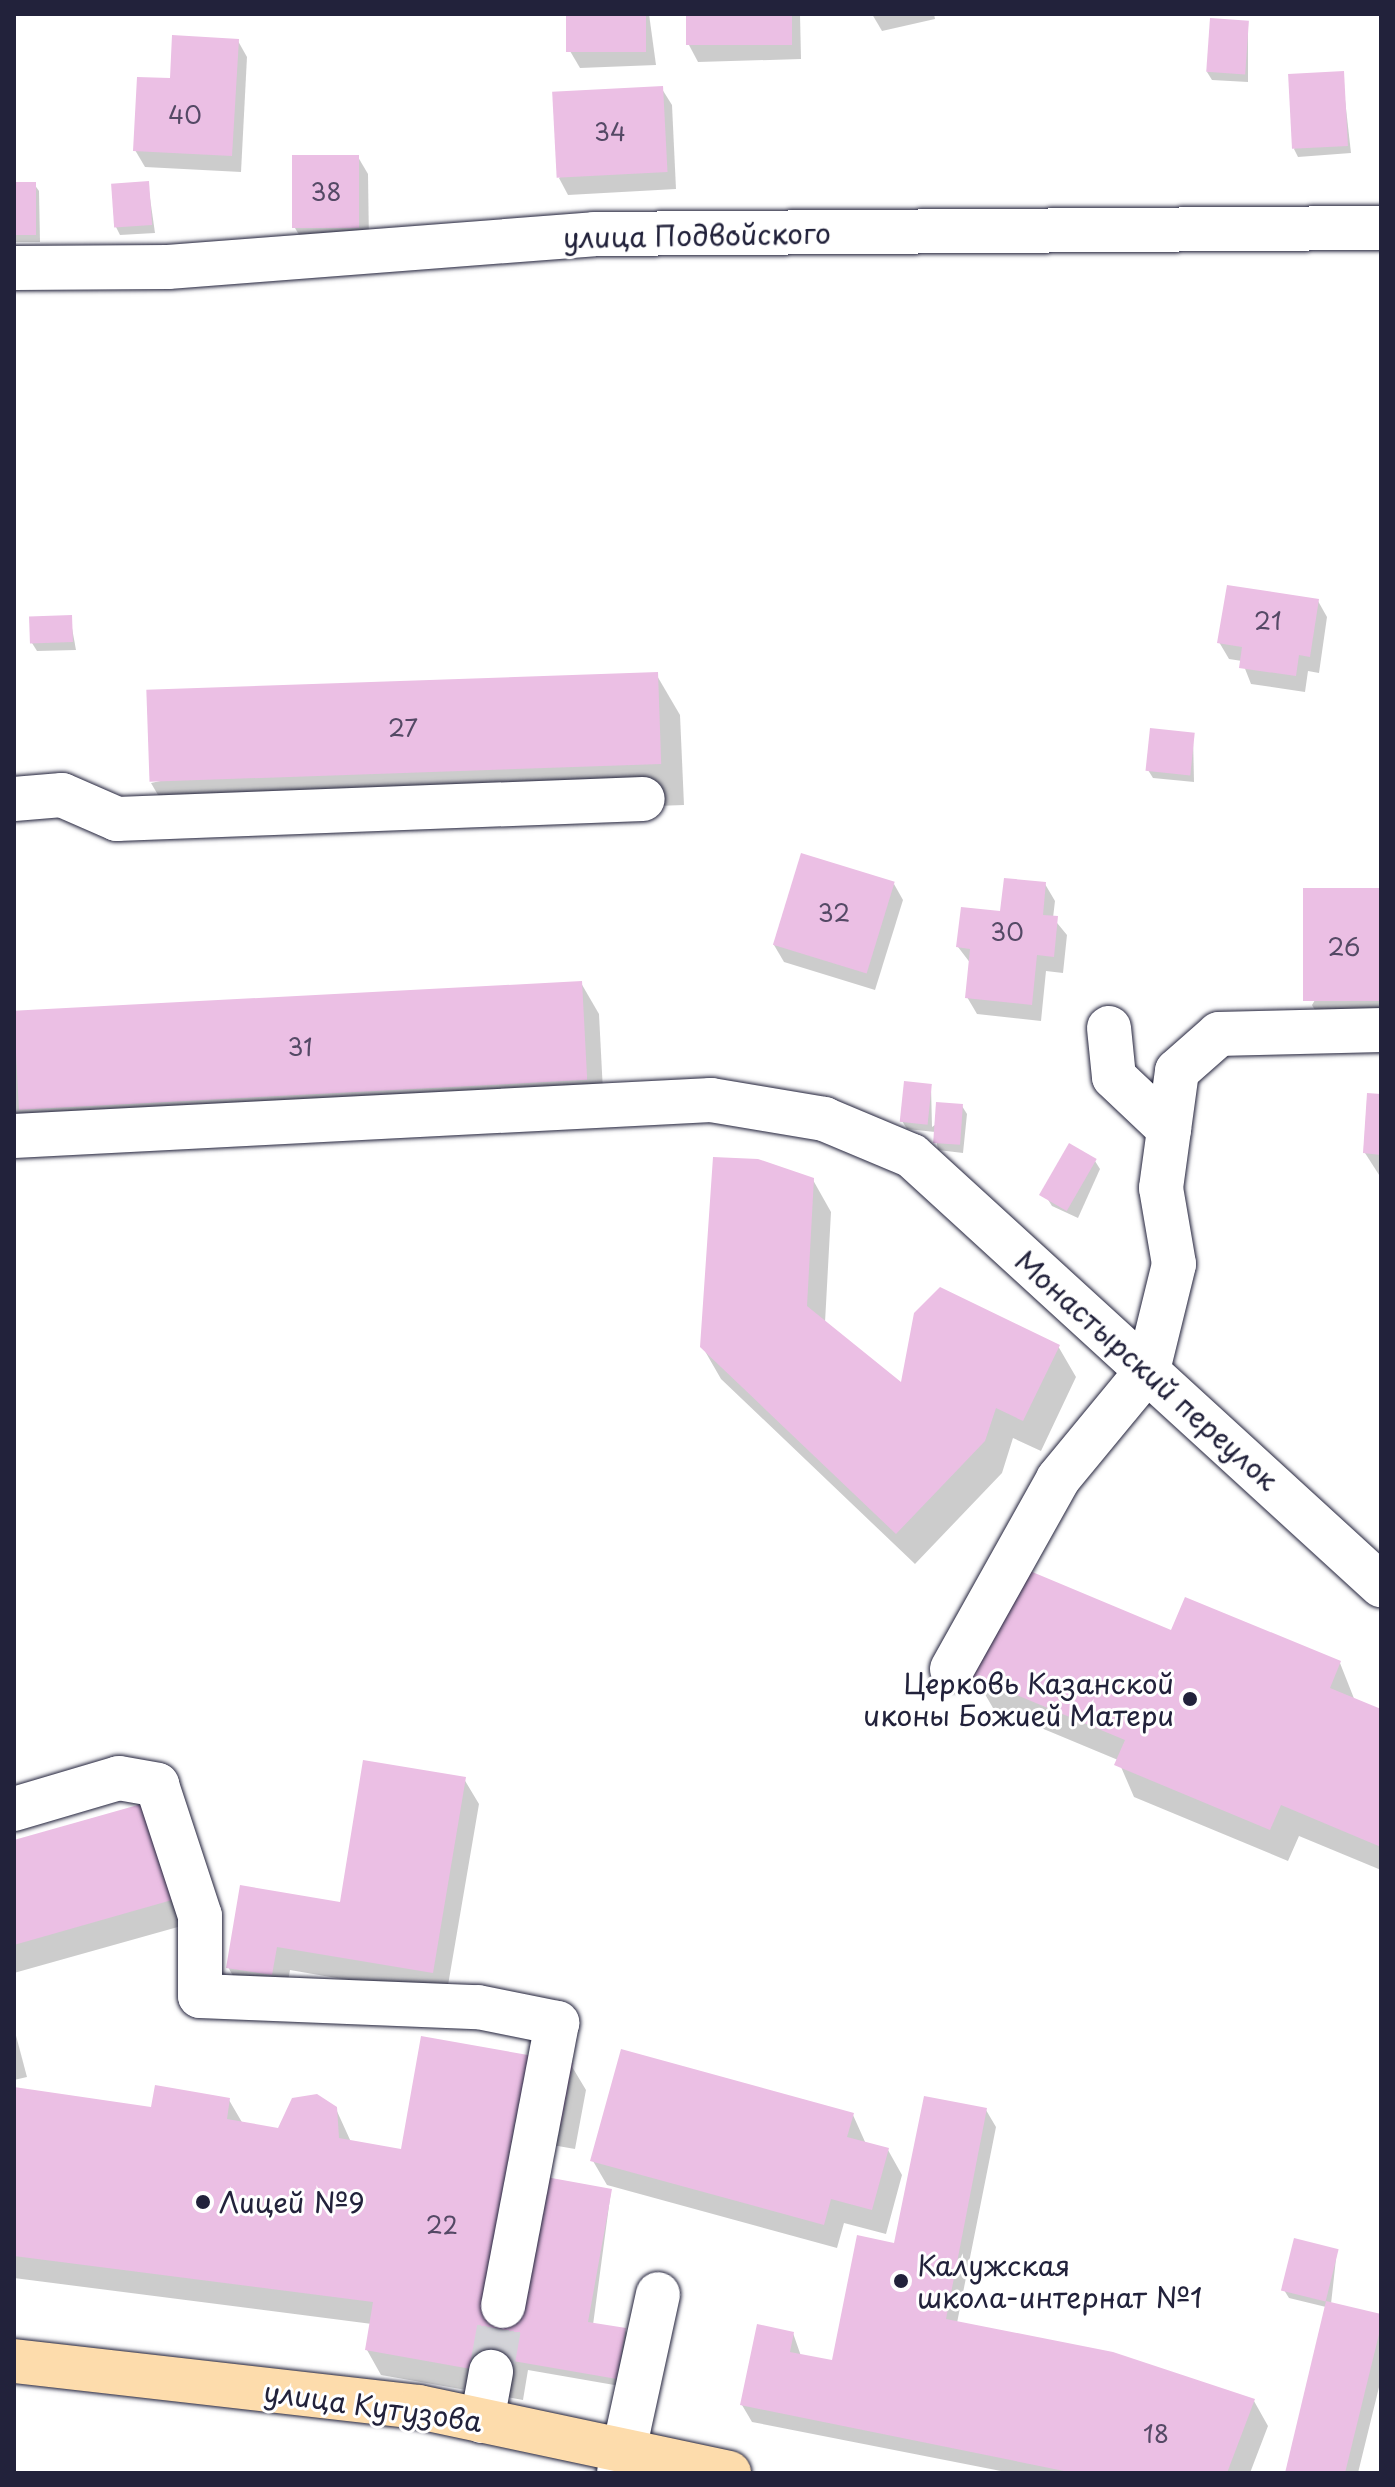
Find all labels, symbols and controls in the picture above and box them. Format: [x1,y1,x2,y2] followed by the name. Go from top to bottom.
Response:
[168,101,202,129] house number: 40
[594,118,626,146] house number: 34
[311,178,341,206] house number: 38
[562,216,832,254] street label: улица Подвойского
[1254,607,1282,635] house number: 21
[388,714,418,742] house number: 27
[818,899,850,927] house number: 32
[990,918,1024,946] house number: 30
[1328,933,1360,961] house number: 26
[287,1033,313,1061] house number: 31
[1009,1243,1285,1497] street label: Монастырский переулок
[859,1666,1174,1732] place label: Церковь Казанской иконы Божией Матери
[1181,1690,1199,1708] marker: Церковь Казанской иконы Божией Матери
[219,2185,364,2219] place label: Лицей №9
[194,2193,212,2211] marker: Лицей №9
[426,2211,458,2239] house number: 22
[917,2248,1203,2314] place label: Калужская школа-интернат №1
[892,2272,910,2290] marker: Калужская школа-интернат №1
[261,2374,485,2438] street label: улица Кутузова
[1143,2420,1169,2448] house number: 18

